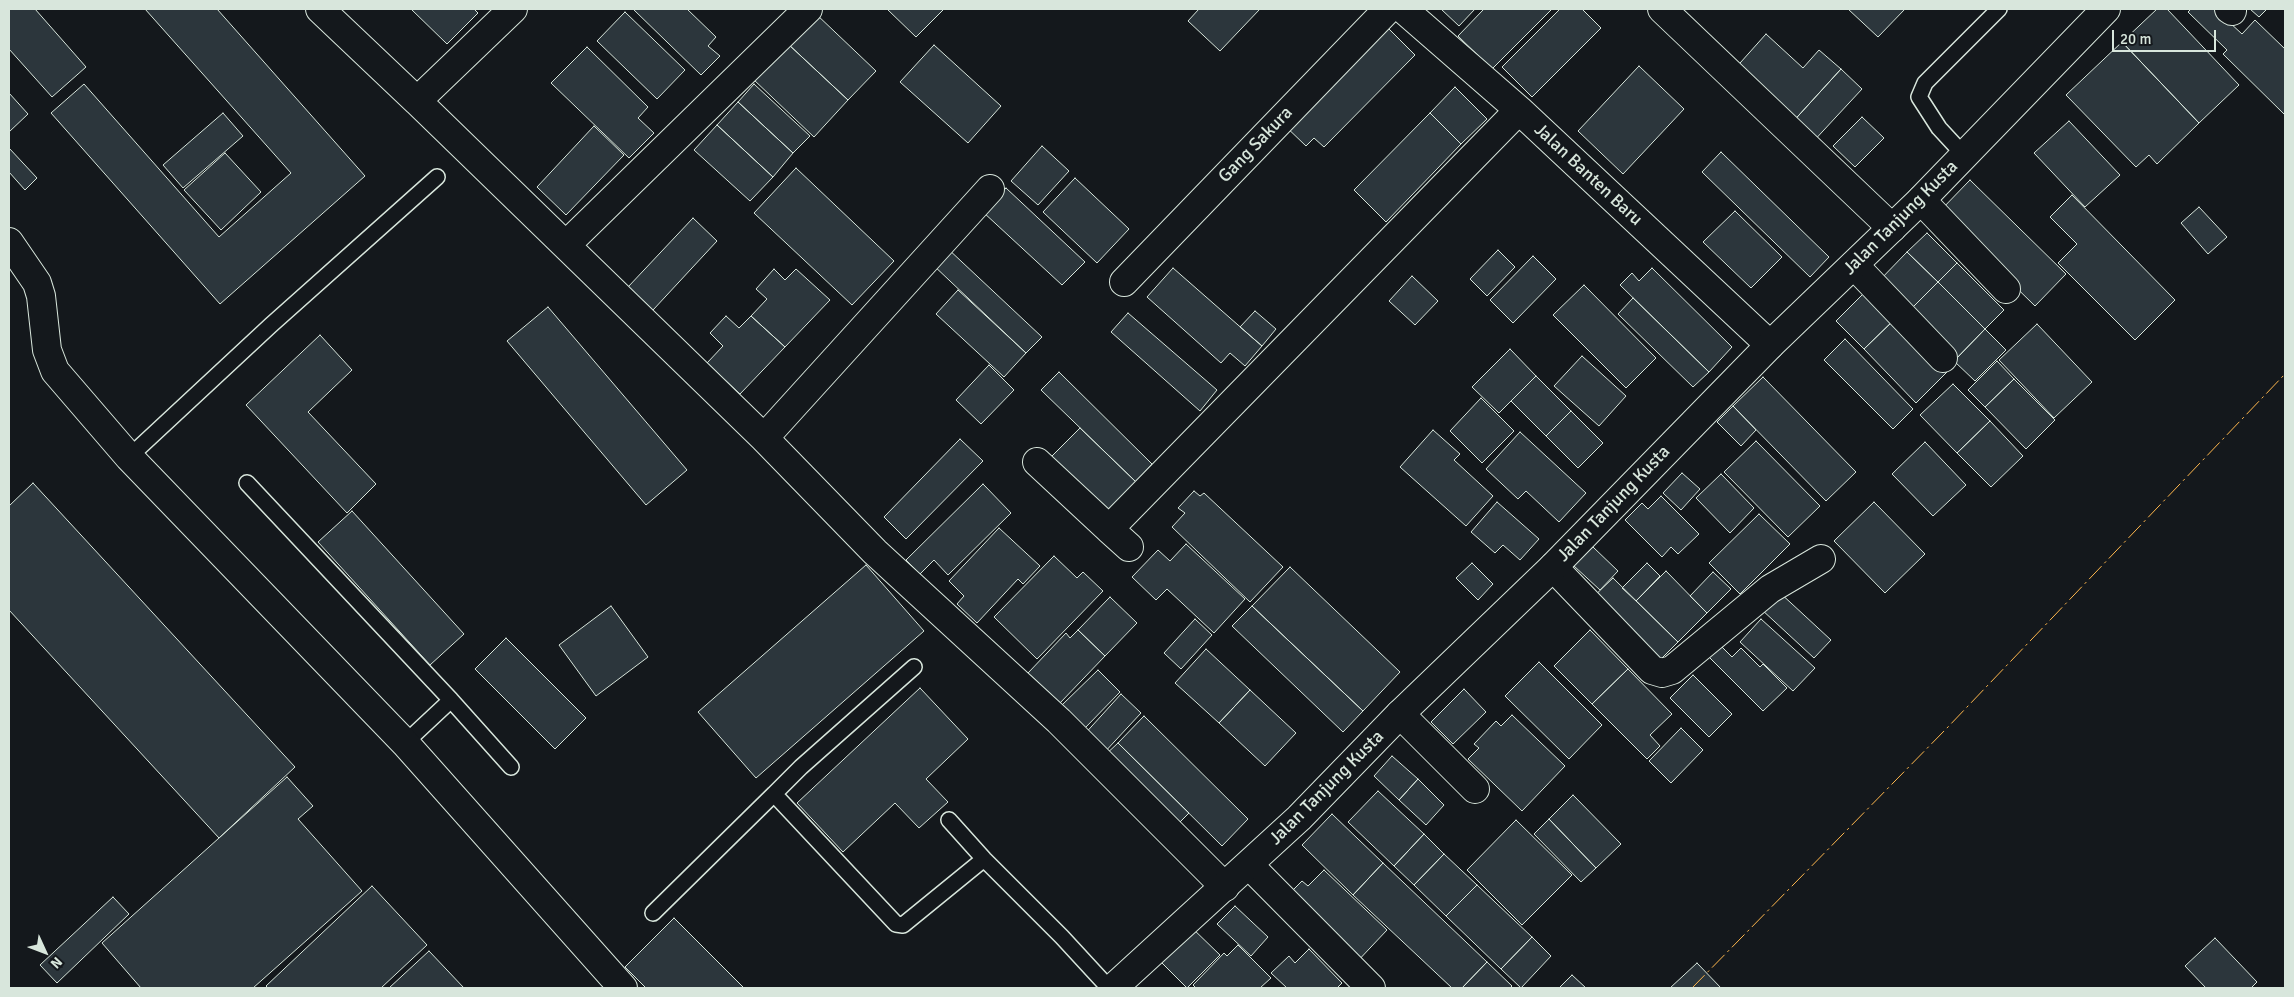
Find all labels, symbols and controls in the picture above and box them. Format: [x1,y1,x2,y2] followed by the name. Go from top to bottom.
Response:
[2114,20,2218,52] scale bar
[2120,30,2151,48] text: 20 m
[1214,103,1298,187] street label: Gang Sakura
[1529,119,1647,231] street label: Jalan Banten Baru
[1839,156,1963,280] street label: Jalan Tanjung Kusta
[1553,441,1675,567] street label: Jalan Tanjung Kusta
[1265,726,1389,850] street label: Jalan Tanjung Kusta
[20,927,70,977] north arrow
[47,953,66,972] text: N

